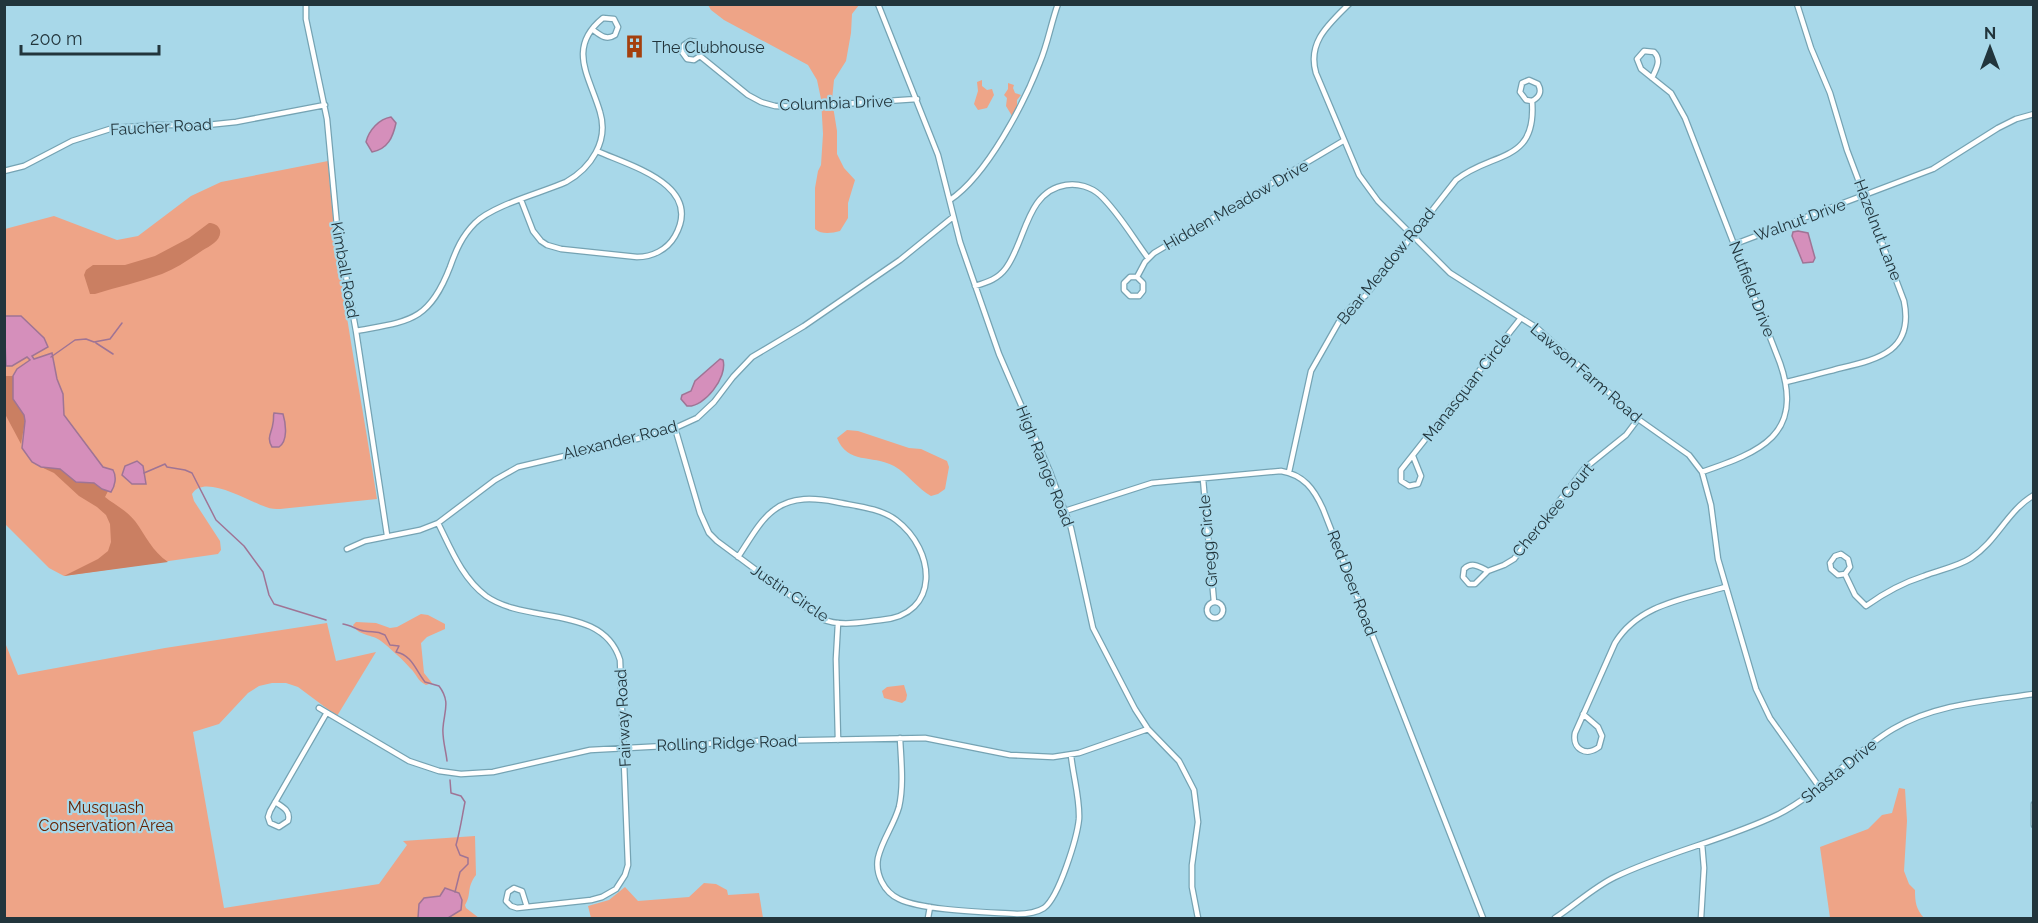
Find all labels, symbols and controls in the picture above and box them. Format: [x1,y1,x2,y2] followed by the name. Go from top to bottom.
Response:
[21,18,159,56] scale bar
[1960,18,2020,78] north arrow
[1984,24,1996,43] text: N
[30,28,83,49] text: 200 m
[621,34,647,60] building icon: The Clubhouse
[652,38,765,57] place label: The Clubhouse
[779,92,893,114] street label: Columbia Drive
[110,115,212,139] street label: Faucher Road
[1160,156,1312,254] street label: Hidden Meadow Drive
[1850,177,1906,283] street label: Hazelnut Lane
[1752,195,1848,245] street label: Walnut Drive
[1333,204,1439,328] street label: Bear Meadow Road
[327,220,363,320] street label: Kimball Road
[1725,238,1779,340] street label: Nutfield Drive
[1527,320,1646,426] street label: Lawson Farm Road
[1419,329,1515,445] street label: Manasquan Circle
[1012,403,1078,529] street label: High Range Road
[561,417,679,463] street label: Alexander Road
[1508,459,1598,561] street label: Cherokee Court
[1195,494,1221,588] street label: Gregg Circle
[1323,528,1381,639] street label: Red Deer Road
[748,560,832,626] street label: Justin Circle
[611,668,635,768] street label: Fairway Road
[656,731,798,755] street label: Rolling Ridge Road
[1797,735,1881,807] street label: Shasta Drive
[38,798,174,835] park label: Musquash Conservation Area

